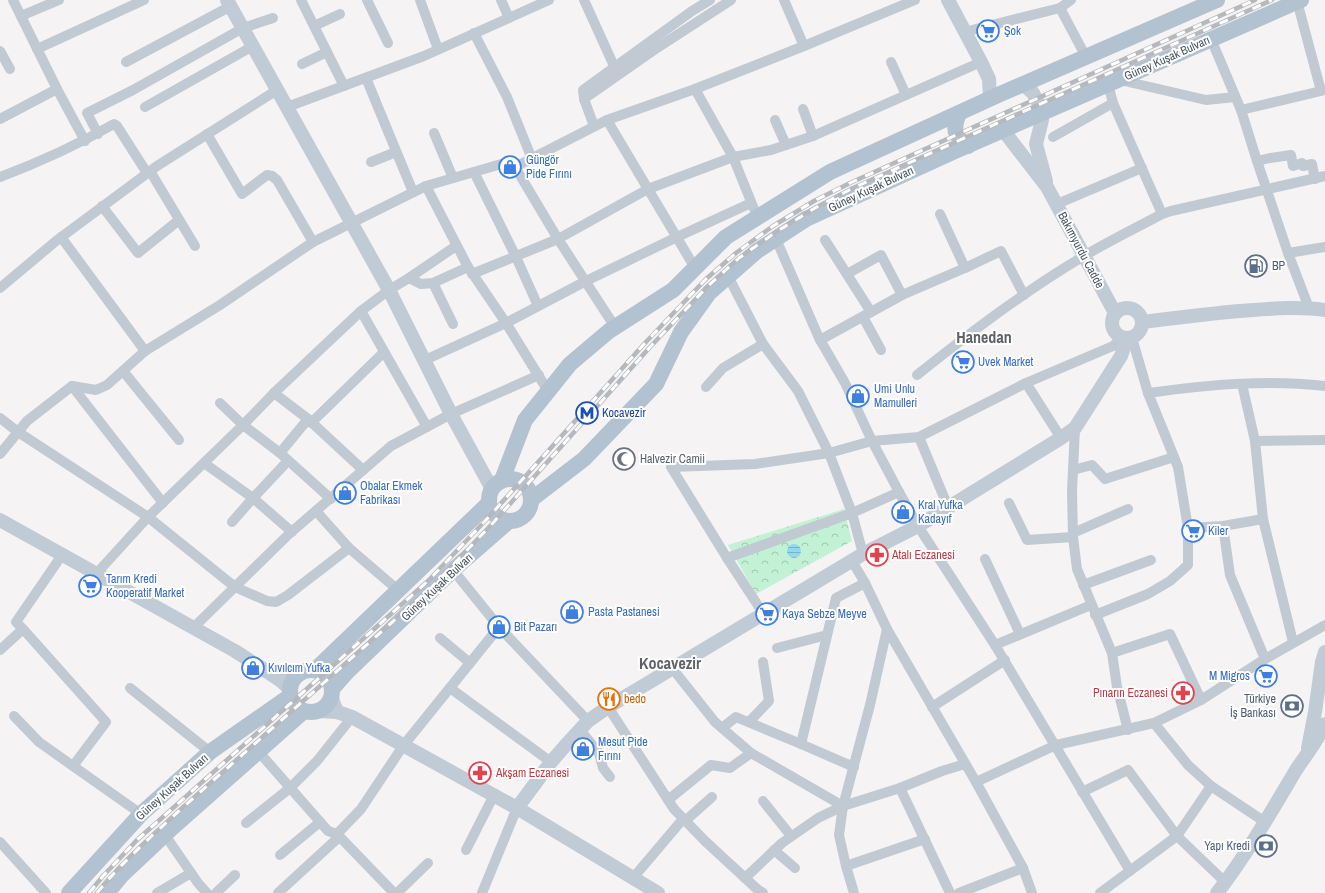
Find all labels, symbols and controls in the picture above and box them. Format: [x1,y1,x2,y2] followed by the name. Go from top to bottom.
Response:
[975,18,1001,44] supermarket icon: Şok
[1004,23,1021,39] place label: Şok
[1122,32,1212,84] street label: Güney Kuşak Bulvarı
[526,152,572,182] place label: Güngör Pide Fırını
[497,154,523,180] shop icon: Güngör Pide Fırını
[826,162,916,216] street label: Güney Kuşak Bulvarı
[1054,209,1108,291] street label: Bakımyurdu Cadde
[1243,253,1269,279] fuel station icon: BP
[1272,258,1286,274] place label: BP
[956,326,1012,348] district label: Hanedan
[950,349,976,375] supermarket icon: Uvek Market
[978,354,1033,370] place label: Uvek Market
[874,381,917,411] place label: Umi Unlu Mamulleri
[845,383,871,409] shop icon: Umi Unlu Mamulleri
[574,400,600,426] metro station icon: Kocavezir
[602,405,646,421] place label: Kocavezir
[611,446,637,472] mosque icon: Halvezir Camii
[640,451,705,467] place label: Halvezir Camii
[360,478,422,508] place label: Obalar Ekmek Fabrikası
[332,480,358,506] shop icon: Obalar Ekmek Fabrikası
[918,497,963,527] place label: Kral Yufka Kadayıf
[890,499,916,525] shop icon: Kral Yufka Kadayıf
[1180,518,1206,544] supermarket icon: Kiler
[1208,523,1229,539] place label: Kiler
[864,542,890,568] pharmacy icon: Atalı Eczanesi
[891,547,955,563] place label: Atalı Eczanesi
[398,550,476,624] street label: Güney Kuşak Bulvarı
[106,571,184,601] place label: Tarım Kredi Kooperatif Market
[77,573,103,599] supermarket icon: Tarım Kredi Kooperatif Market
[559,599,585,625] shop icon: Pasta Pastanesi
[754,601,780,627] supermarket icon: Kaya Sebze Meyve
[588,604,660,620] place label: Pasta Pastanesi
[782,606,867,622] place label: Kaya Sebze Meyve
[486,614,512,640] shop icon: Bit Pazarı
[514,619,557,635] place label: Bit Pazarı
[639,652,702,674] district label: Kocavezir
[240,655,266,681] shop icon: Kıvılcım Yufka
[268,660,331,676] place label: Kıvılcım Yufka
[1253,663,1279,689] supermarket icon: M Migros
[1209,668,1250,684] place label: M Migros
[1170,680,1196,706] pharmacy icon: Pınarın Eczanesi
[1093,685,1168,701] place label: Pınarın Eczanesi
[596,686,622,712] restaurant icon: bedo
[624,691,646,707] place label: bedo
[1230,691,1276,721] place label: Türkiye İş Bankası
[1279,693,1305,719] bank icon: Türkiye İş Bankası
[598,734,648,764] place label: Mesut Pide Fırını
[570,736,596,762] shop icon: Mesut Pide Fırını
[132,750,212,824] street label: Güney Kuşak Bulvarı
[467,760,493,786] pharmacy icon: Akşam Eczanesi
[495,765,569,781] place label: Akşam Eczanesi
[1253,833,1279,859] bank icon: Yapı Kredi
[1204,838,1250,854] place label: Yapı Kredi

